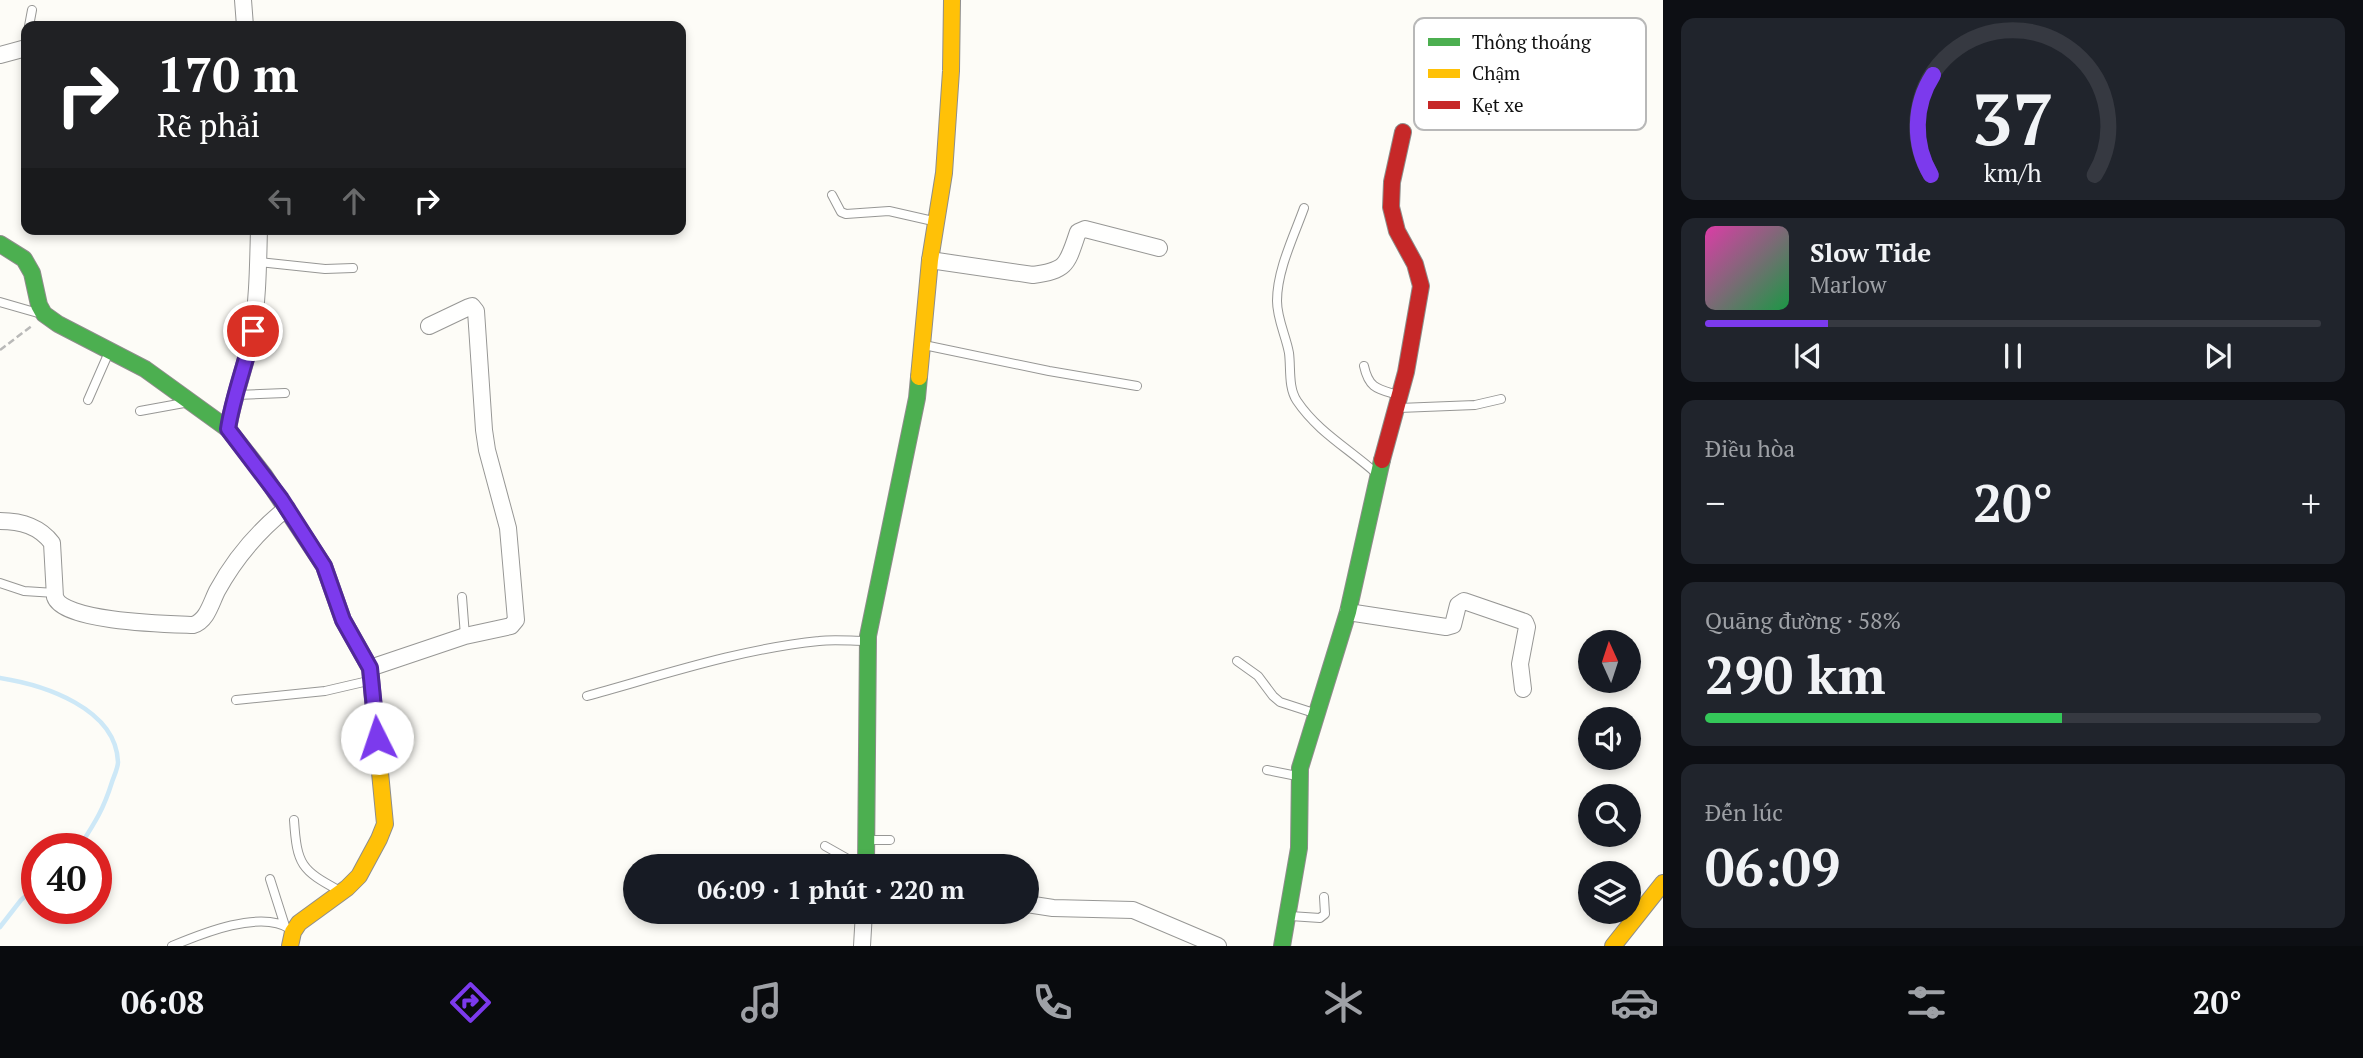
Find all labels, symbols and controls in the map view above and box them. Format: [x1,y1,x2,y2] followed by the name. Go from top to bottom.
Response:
[1414,18,1646,130] legend
[1472,29,1592,54] text: Thông thoáng
[157,41,299,106] text: 170 m
[42,49,133,140] icon: right
[1472,60,1521,85] text: Chậm
[1972,69,2054,166] text: 37
[1472,92,1524,117] text: Kẹt xe
[157,104,260,146] text: Rẽ phải
[1984,156,2042,189] text: km/h
[262,182,300,220] icon: left
[335,182,373,220] icon: ahead
[408,182,446,220] icon: right
[1810,235,1931,269] text: Slow Tide
[1810,269,1887,300] text: Marlow
[223,301,283,361] pin
[234,312,272,350] icon: arrive
[1789,337,1827,375] icon: previous
[1994,337,2032,375] icon: pause
[2199,337,2237,375] icon: next
[1705,433,1795,464] text: Điều hòa
[1973,468,2053,537] text: 20°
[1705,478,1725,528] text: −
[2301,478,2321,528] text: +
[1705,605,1901,636] text: Quãng đường · 58%
[1578,630,1642,693] north arrow
[1578,630,1641,924] map controls
[1705,640,1886,709] text: 290 km
[340,701,414,775] position arrow
[1578,707,1641,770] button: sound
[1578,784,1641,847] button: search
[1705,797,1783,828] text: Đến lúc
[1705,832,1840,901] text: 06:09
[21,833,112,924] speed limit sign: 40
[1578,861,1641,924] button: layers
[698,872,965,906] text: 06:09 · 1 phút · 220 m
[446,978,495,1027] icon: directions
[737,978,786,1027] icon: music
[1028,978,1077,1027] icon: phone
[1319,978,1368,1027] icon: climate
[1610,978,1659,1027] icon: car
[1902,978,1951,1027] icon: filters
[121,981,204,1023] text: 06:08
[2193,981,2242,1023] text: 20°

